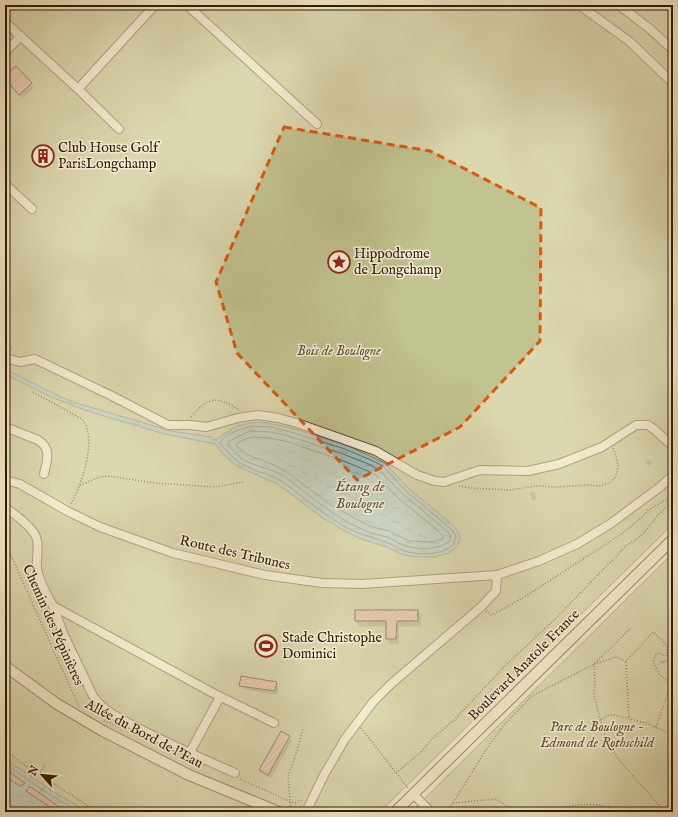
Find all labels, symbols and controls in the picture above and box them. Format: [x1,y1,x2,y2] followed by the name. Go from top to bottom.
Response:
[58,139,161,173] place label: Club House Golf ParisLongchamp
[30,143,56,169] building icon: Club House Golf ParisLongchamp
[354,245,442,279] place label: Hippodrome de Longchamp
[326,249,352,275] place icon: Hippodrome de Longchamp
[297,342,381,361] park label: Bois de Boulogne
[334,477,385,514] water label: Étang de Boulogne
[178,532,292,574] street label: Route des Tribunes
[18,562,88,688] street label: Chemin des Pépinières
[464,605,584,725] street label: Boulevard Anatole France
[282,629,382,663] place label: Stade Christophe Dominici
[253,633,279,659] sports icon: Stade Christophe Dominici
[81,695,206,773] street label: Allée du Bord de l'Eau
[539,718,655,752] park label: Parc de Boulogne - Edmond de Rothschild
[22,755,62,795] north arrow
[25,763,43,779] text: N

